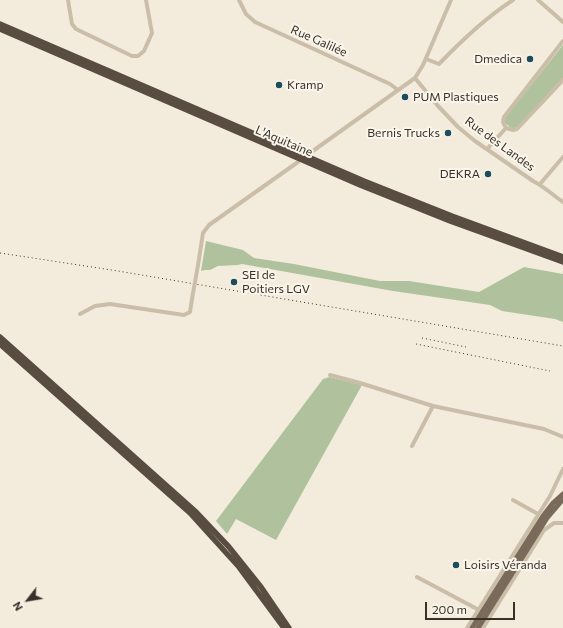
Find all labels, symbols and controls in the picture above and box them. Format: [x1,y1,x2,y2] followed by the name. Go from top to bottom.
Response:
[289,22,349,60] street label: Rue Galilée
[474,52,522,66] place label: Dmedica
[525,54,535,64] marker: Dmedica
[287,78,324,92] place label: Kramp
[274,80,284,90] marker: Kramp
[413,90,499,104] place label: PUM Plastiques
[400,92,410,102] marker: PUM Plastiques
[462,114,538,174] street label: Rue des Landes
[253,122,315,160] street label: L'Aquitaine
[367,126,440,140] place label: Bernis Trucks
[443,128,453,138] marker: Bernis Trucks
[440,167,480,181] place label: DEKRA
[483,169,493,179] marker: DEKRA
[242,268,310,296] place label: SEI de Poitiers LGV
[229,277,239,287] marker: SEI de Poitiers LGV
[464,558,547,572] place label: Loisirs Véranda
[451,560,461,570] marker: Loisirs Véranda
[8,580,48,620] north arrow
[427,594,517,620] scale bar
[10,600,25,613] text: N
[432,602,467,616] text: 200 m

